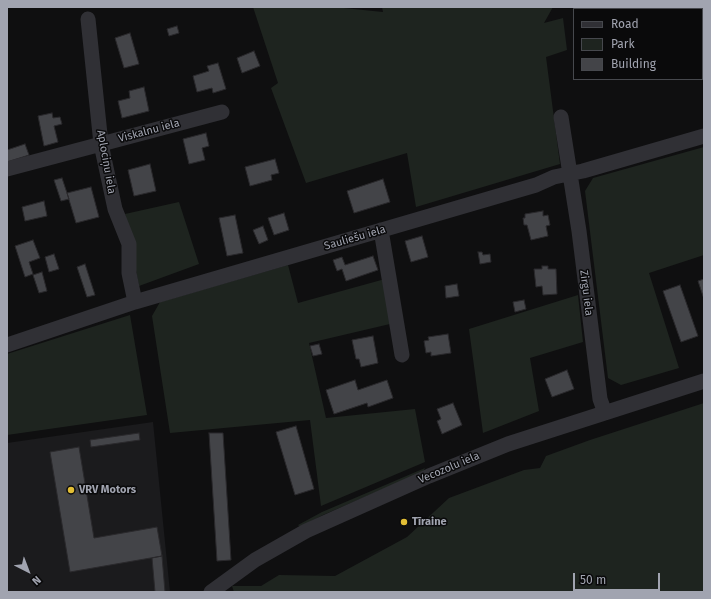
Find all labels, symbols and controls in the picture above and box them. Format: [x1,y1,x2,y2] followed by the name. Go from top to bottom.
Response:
[573,8,703,80] legend
[611,17,639,31] text: Road
[611,37,635,51] text: Park
[611,57,656,71] text: Building
[117,116,181,146] street label: Viskalnu iela
[94,129,118,195] street label: Aplociņu iela
[323,223,387,253] street label: Sauliešu iela
[577,269,595,317] street label: Zirgu iela
[416,449,482,487] street label: Vecozolu iela
[79,483,136,497] place label: VRV Motors
[66,485,76,495] marker: VRV Motors
[412,515,447,529] place label: Tīraine
[399,517,409,527] marker: Tīraine
[8,551,48,591] north arrow
[575,565,662,591] scale bar
[29,573,43,588] text: N
[580,573,606,587] text: 50 m

